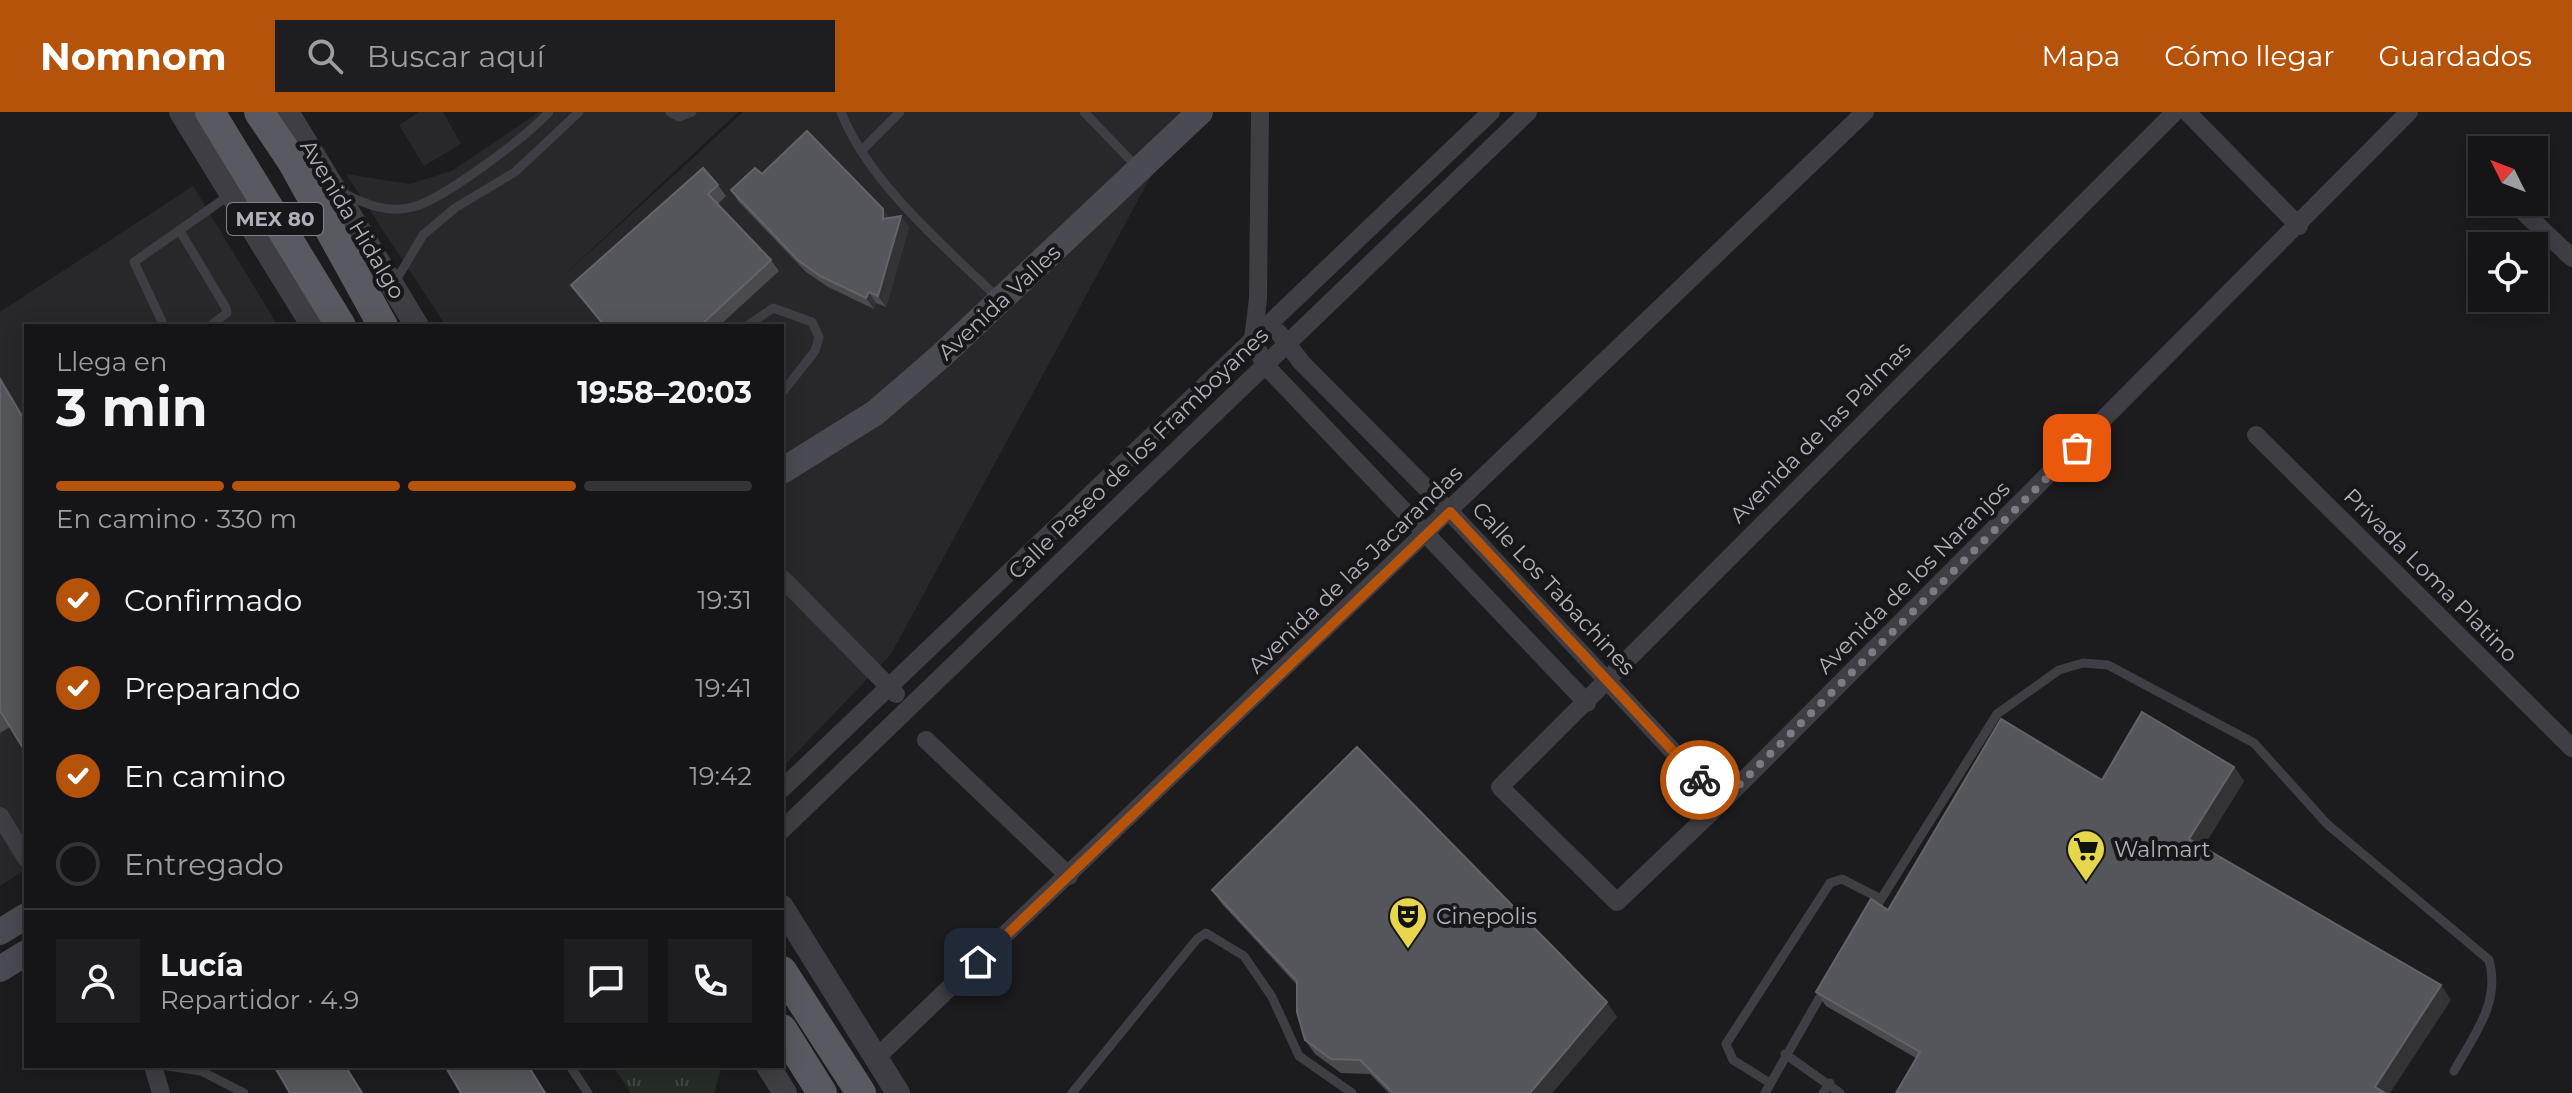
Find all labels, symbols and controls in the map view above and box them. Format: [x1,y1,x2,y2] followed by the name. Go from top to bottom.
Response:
[275,20,835,92] search box
[40,33,227,80] text: Nomnom
[303,34,347,78] icon: search
[367,38,545,75] text: Buscar aquí
[2041,39,2120,73] text: Mapa
[2164,39,2334,73] text: Cómo llegar
[2378,39,2532,73] text: Guardados
[294,135,411,304] street label: Avenida Hidalgo
[2468,136,2548,216] north arrow
[2468,136,2548,312] map controls
[227,203,323,235] road number: MEX 80
[2468,232,2548,312] button: locate
[933,239,1066,366] street label: Avenida Valles
[1003,321,1274,585] street label: Calle Paseo de los Framboyanes
[1724,336,1917,529] street label: Avenida de las Palmas
[56,346,167,378] text: Llega en
[577,374,752,411] text: 19:58–20:03
[56,376,208,439] text: 3 min
[2043,414,2111,482] pin
[2055,426,2099,470] icon: bag
[1242,460,1468,679] street label: Avenida de las Jacarandas
[1811,475,2016,680] street label: Avenida de los Naranjos
[2338,483,2523,668] street label: Privada Loma Platino
[1466,496,1641,681] street label: Calle Los Tabachines
[56,503,297,535] text: En camino · 330 m
[56,578,100,622] icon: check
[124,582,302,619] text: Confirmado
[697,584,752,616] text: 19:31
[56,666,100,710] icon: check
[124,670,301,707] text: Preparando
[695,672,752,704] text: 19:41
[1660,740,1740,820] courier
[56,754,100,798] icon: check
[124,758,286,795] text: En camino
[1678,758,1722,802] icon: bike
[689,760,752,792] text: 19:42
[2065,828,2107,883] supermarket icon: Walmart
[2114,836,2211,863] place label: Walmart
[124,846,284,883] text: Entregado
[1387,895,1429,950] theatre icon: Cinepolis
[1436,903,1537,930] place label: Cinepolis
[944,928,1012,996] pin
[56,939,140,1023] button: person
[564,939,648,1023] button: chat
[668,939,752,1023] button: phone
[956,940,1000,984] icon: home
[160,947,244,984] text: Lucía
[160,984,359,1016] text: Repartidor · 4.9

